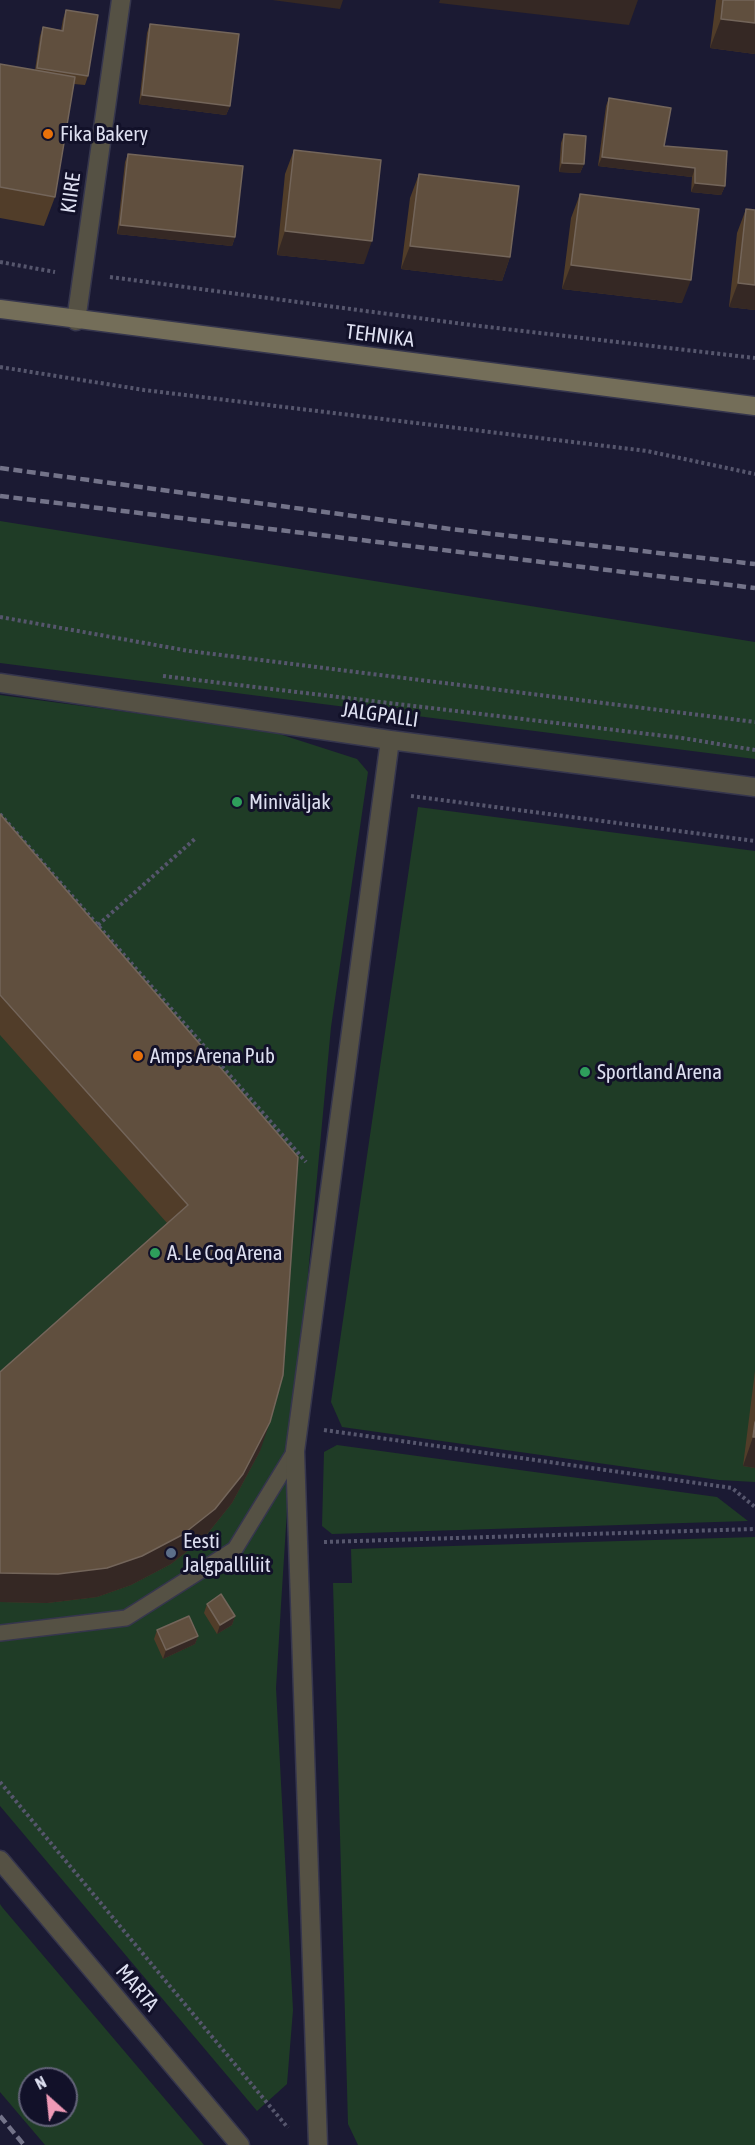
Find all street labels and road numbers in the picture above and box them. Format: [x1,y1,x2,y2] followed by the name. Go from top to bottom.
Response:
[56,171,86,215] street label: KIIRE
[344,319,416,353] street label: TEHNIKA
[340,697,420,733] street label: JALGPALLI
[110,1959,164,2017] street label: MARTA

